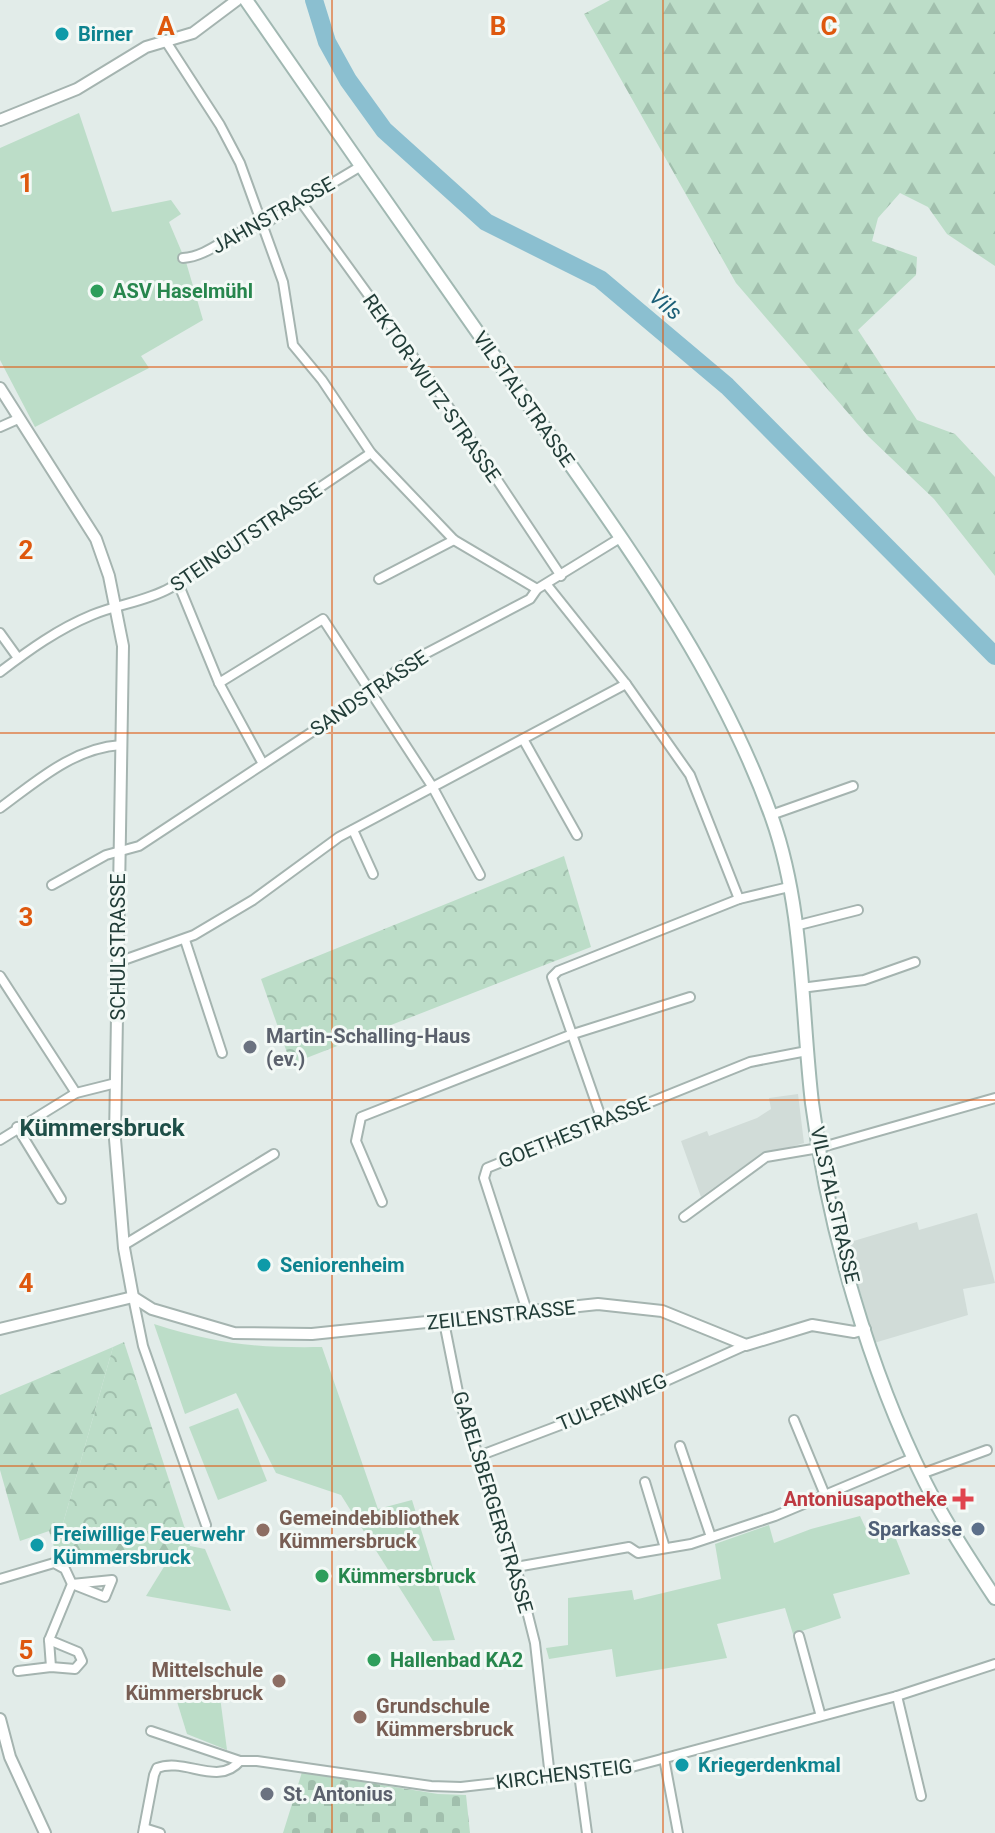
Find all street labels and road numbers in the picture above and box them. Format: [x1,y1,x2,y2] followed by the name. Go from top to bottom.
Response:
[207,171,339,259] street label: JAHNSTRASSE
[358,289,506,487] street label: REKTOR-WUTZ-STRASSE
[468,327,580,471] street label: VILSTALSTRASSE
[166,477,326,597] street label: STEINGUTSTRASSE
[306,645,432,741] street label: SANDSTRASSE
[106,873,130,1021] street label: SCHULSTRASSE
[495,1091,653,1173] street label: GOETHESTRASSE
[805,1124,865,1286] street label: VILSTALSTRASSE
[425,1295,577,1335] street label: ZEILENSTRASSE
[554,1368,670,1436] street label: TULPENWEG
[448,1388,538,1616] street label: GABELSBERGERSTRASSE
[494,1754,634,1794] street label: KIRCHENSTEIG

